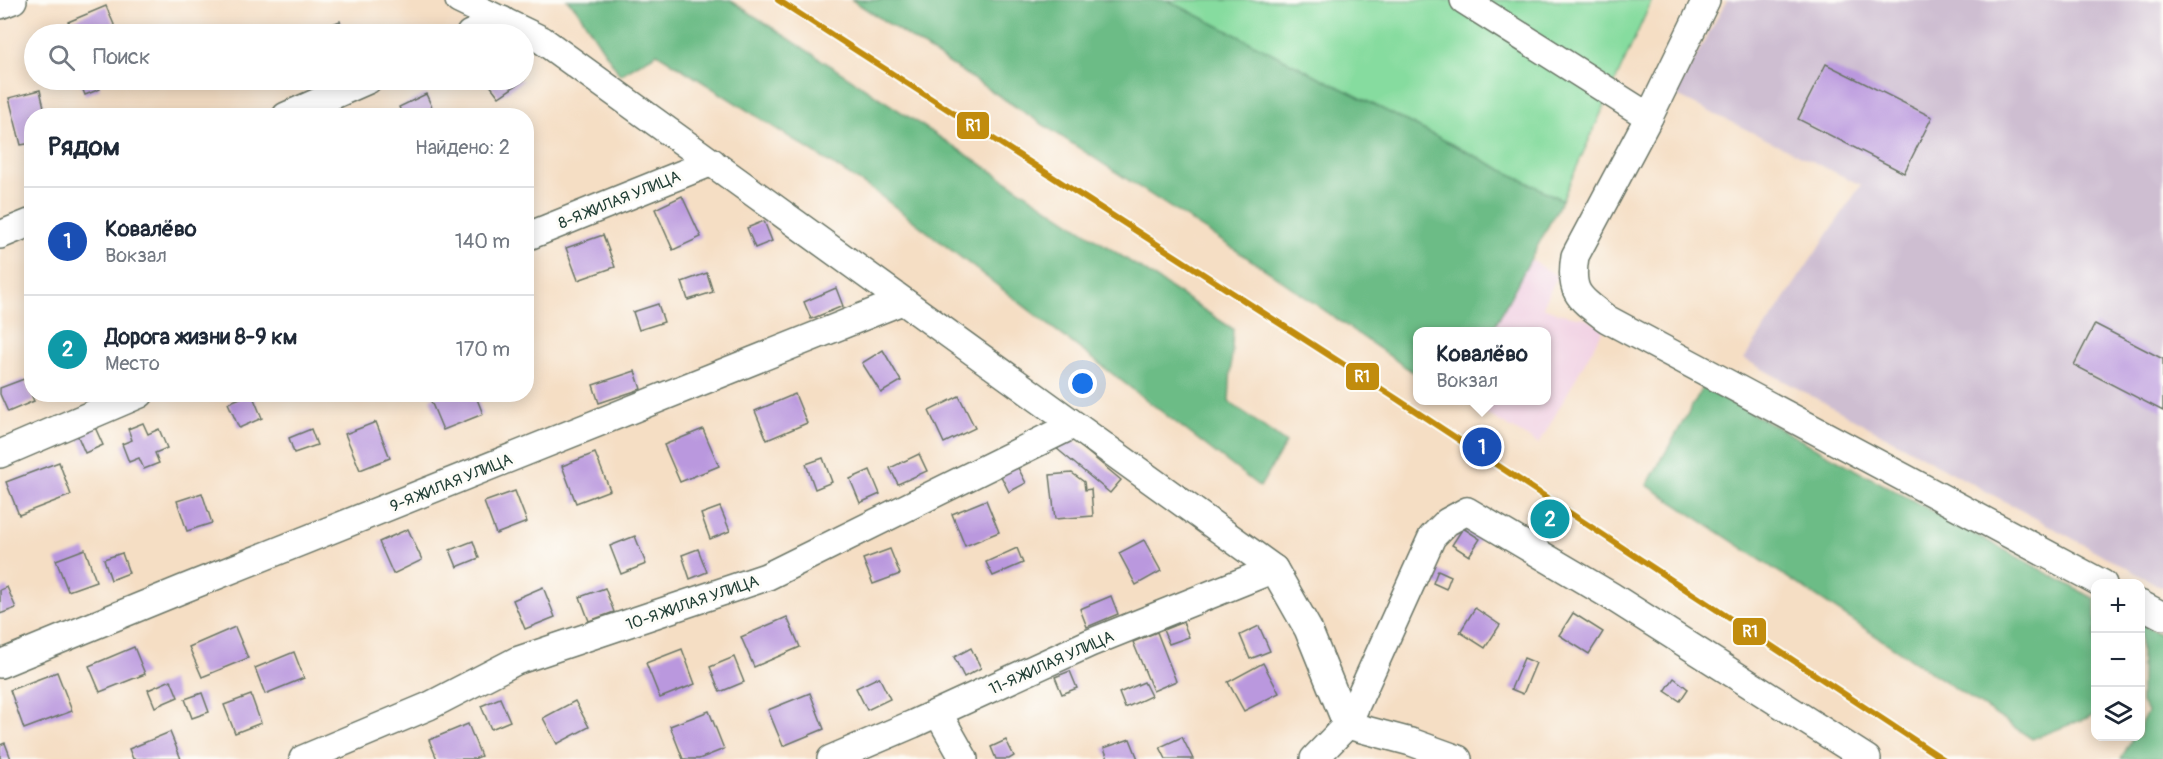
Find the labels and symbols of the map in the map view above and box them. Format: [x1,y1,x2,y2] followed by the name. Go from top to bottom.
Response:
[956,111,990,140] line badge: R1
[965,116,981,136] text: R1
[555,166,683,234] street label: 8-Я ЖИЛАЯ УЛИЦА
[1345,362,1380,391] line badge: R1
[1354,367,1370,387] text: R1
[1068,369,1097,398] your location
[1462,424,1502,470] pin: 1
[387,449,516,517] street label: 9-Я ЖИЛАЯ УЛИЦА
[1530,496,1570,542] pin: 2
[623,571,761,635] street label: 10-Я ЖИЛАЯ УЛИЦА
[1732,617,1767,646] line badge: R1
[1742,622,1758,642] text: R1
[986,626,1117,699] street label: 11-Я ЖИЛАЯ УЛИЦА

